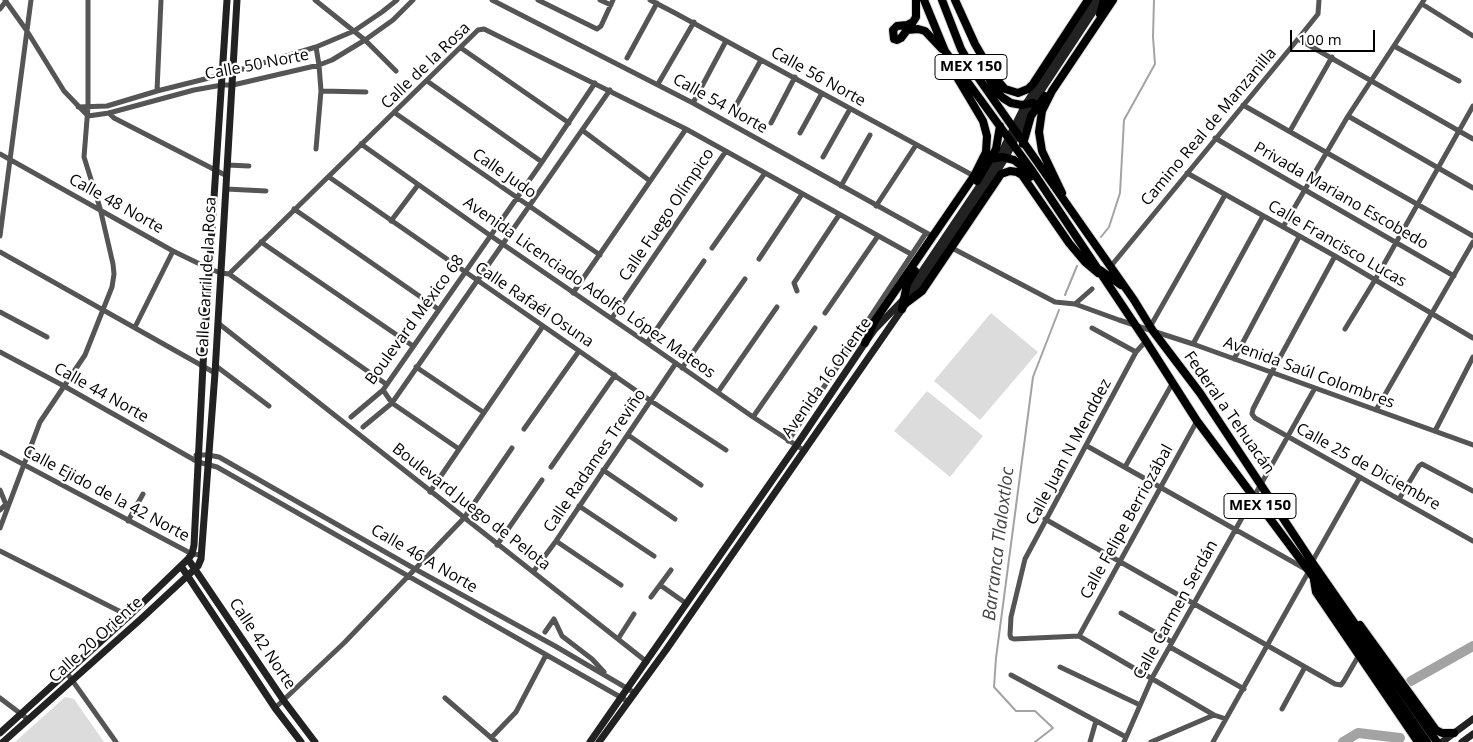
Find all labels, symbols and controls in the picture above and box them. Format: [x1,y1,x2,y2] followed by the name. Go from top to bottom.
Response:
[378,19,474,113] street label: Calle de la Rosa
[1293,20,1378,52] scale bar
[1298,29,1342,49] text: 100 m
[767,43,869,111] street label: Calle 56 Norte
[1137,44,1281,210] street label: Camino Real de Manzanilla
[203,46,311,84] street label: Calle 50 Norte
[935,54,1007,80] road number: MEX 150
[669,70,771,138] street label: Calle 54 Norte
[1250,138,1432,254] street label: Privada Mariano Escobedo
[468,145,540,203] street label: Calle Judo
[615,145,719,285] street label: Calle Fuego Olímpico
[65,170,167,238] street label: Calle 48 Norte
[459,193,719,383] street label: Avenida Licenciado Adolfo López Mateos
[193,196,221,358] street label: Calle Carril de la Rosa
[1264,196,1410,292] street label: Calle Francisco Lucas
[361,251,469,389] street label: Boulevard México 68
[471,258,597,352] street label: Calle Rafaél Osuna
[778,314,876,442] street label: Avenida 16 Oriente
[1221,333,1397,413] street label: Avenida Saúl Colombres
[1179,348,1279,478] street label: Federal a Tehuacán
[50,359,152,427] street label: Calle 44 Norte
[1022,376,1116,528] street label: Calle Juan N Menddez
[540,386,650,536] street label: Calle Radames Treviño
[1292,419,1444,515] street label: Calle 25 de Diciembre
[388,439,554,575] street label: Boulevard Juego de Pelota
[1077,441,1177,603] street label: Calle Felipe Berriozábal
[19,442,193,546] street label: Calle Ejido de la 42 Norte
[979,466,1019,622] water label: Barranca Tlaloxtloc
[1224,494,1296,518] road number: MEX 150
[367,521,481,597] street label: Calle 46 A Norte
[1130,537,1222,683] street label: Calle Carmen Serdán
[45,593,147,687] street label: Calle 20 Oriente
[225,595,299,693] street label: Calle 42 Norte

